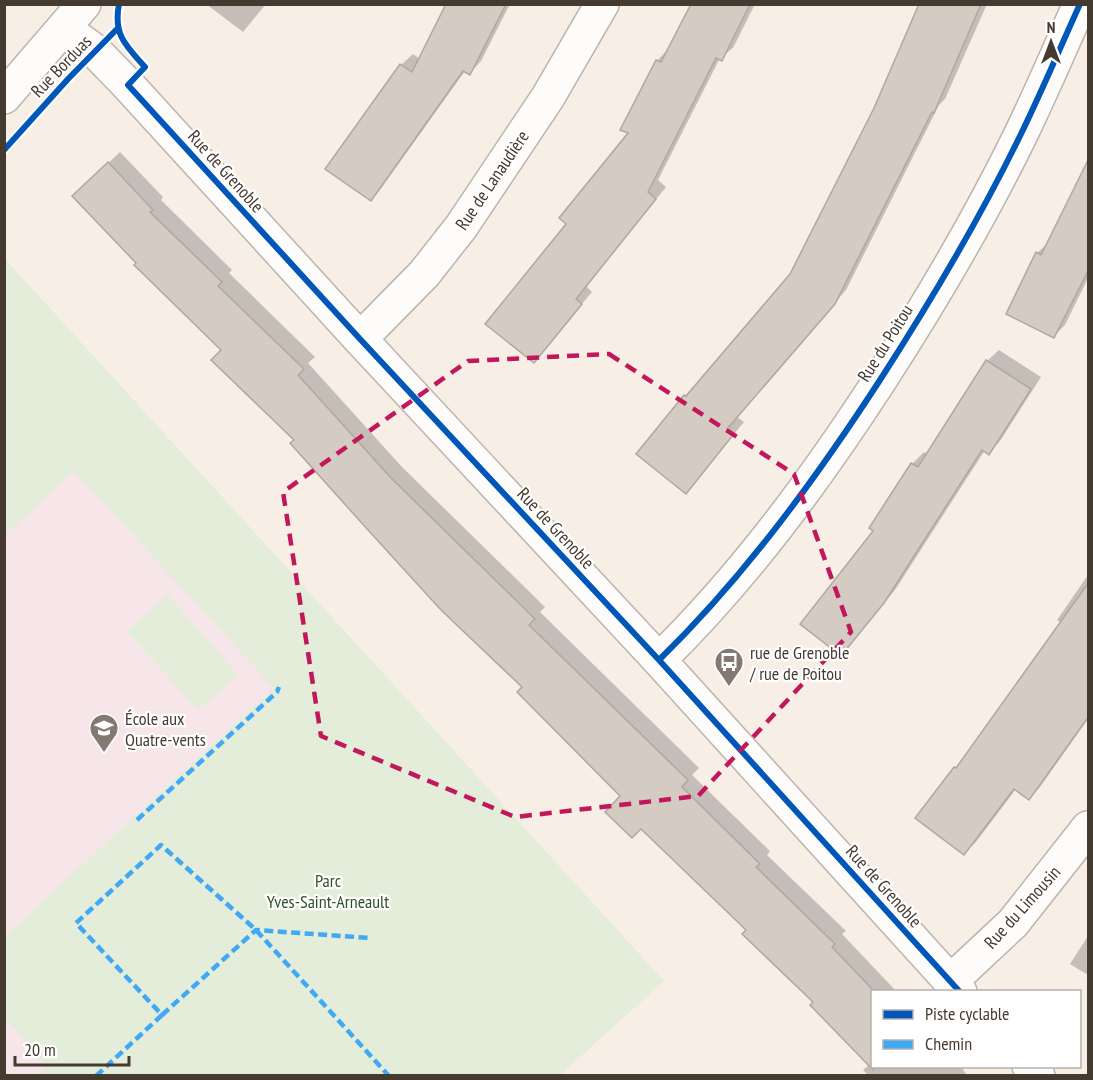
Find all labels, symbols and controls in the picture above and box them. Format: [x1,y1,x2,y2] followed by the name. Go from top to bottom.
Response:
[1021,12,1081,72] north arrow
[1047,17,1055,37] text: N
[26,30,96,102] street label: Rue Borduas
[183,125,269,217] street label: Rue de Grenoble
[450,126,534,234] street label: Rue de Lanaudière
[852,300,918,386] street label: Rue du Poitou
[512,482,600,574] street label: Rue de Grenoble
[749,641,849,685] place label: rue de Grenoble / rue de Poitou
[713,646,745,688] bus stop icon: rue de Grenoble / rue de Poitou
[125,707,206,751] place label: École aux Quatre-vents
[88,712,120,754] school or university icon: École aux Quatre-vents
[841,840,927,932] street label: Rue de Grenoble
[979,861,1065,953] street label: Rue du Limousin
[267,869,389,913] park label: Parc Yves-Saint-Arneault
[871,990,1081,1068] legend
[925,1002,1009,1025] text: Piste cyclable
[15,1029,129,1067] scale bar
[925,1032,972,1055] text: Chemin
[24,1038,56,1061] text: 20 m

